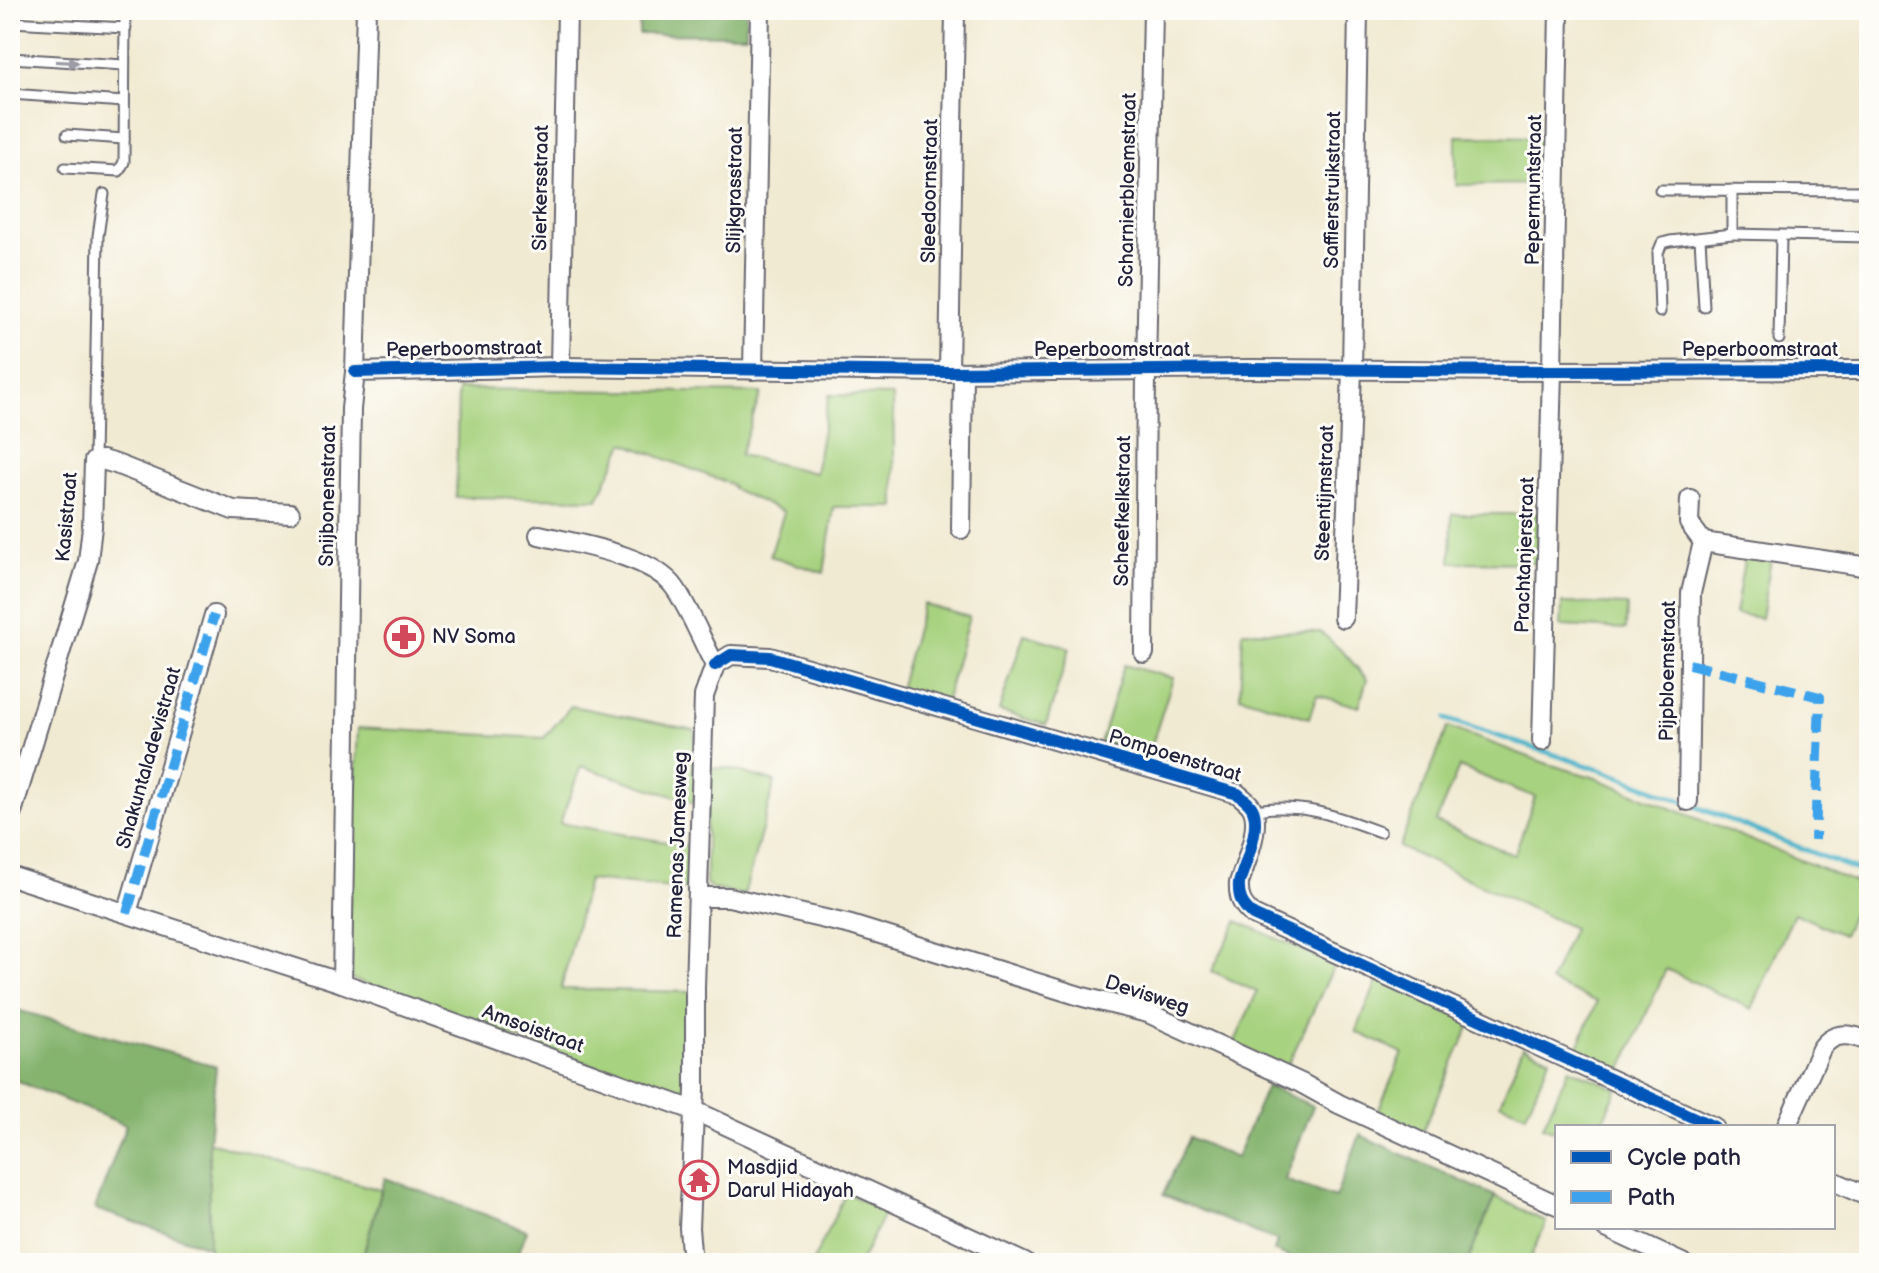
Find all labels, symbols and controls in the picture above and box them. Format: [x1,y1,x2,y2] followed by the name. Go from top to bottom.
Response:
[55,55,80,68] one-way arrow
[1114,93,1142,287] street label: Scharnierbloemstraat
[1320,111,1346,269] street label: Saffierstruikstraat
[1521,114,1547,266] street label: Pepermuntstraat
[917,119,943,263] street label: Sleedoornstraat
[528,125,554,251] street label: Sierkersstraat
[722,126,748,254] street label: Slijkgrasstraat
[386,336,542,362] street label: Peperboomstraat
[1034,338,1190,362] street label: Peperboomstraat
[1682,338,1838,362] street label: Peperboomstraat
[1311,424,1339,562] street label: Steentijmstraat
[315,425,341,567] street label: Snijbonenstraat
[1110,435,1136,587] street label: Scheefkelkstraat
[51,471,83,563] street label: Kasistraat
[1510,477,1540,633] street label: Prachtanjerstraat
[1655,600,1681,742] street label: Pijpbloemstraat
[383,616,425,658] pharmacy icon: NV Soma
[432,625,516,649] place label: NV Soma
[112,664,186,852] street label: Shakuntaladevistraat
[1106,724,1244,788] street label: Pompoenstraat
[663,751,693,939] street label: Ramenas Jamesweg
[1102,970,1192,1020] street label: Devisweg
[479,1000,587,1058] street label: Amsoistraat
[1555,1125,1835,1229] legend
[1627,1143,1741,1172] text: Cycle path
[727,1156,854,1203] place label: Masdjid Darul Hidayah
[678,1159,720,1201] temple icon: Masdjid Darul Hidayah
[1627,1183,1675,1212] text: Path

